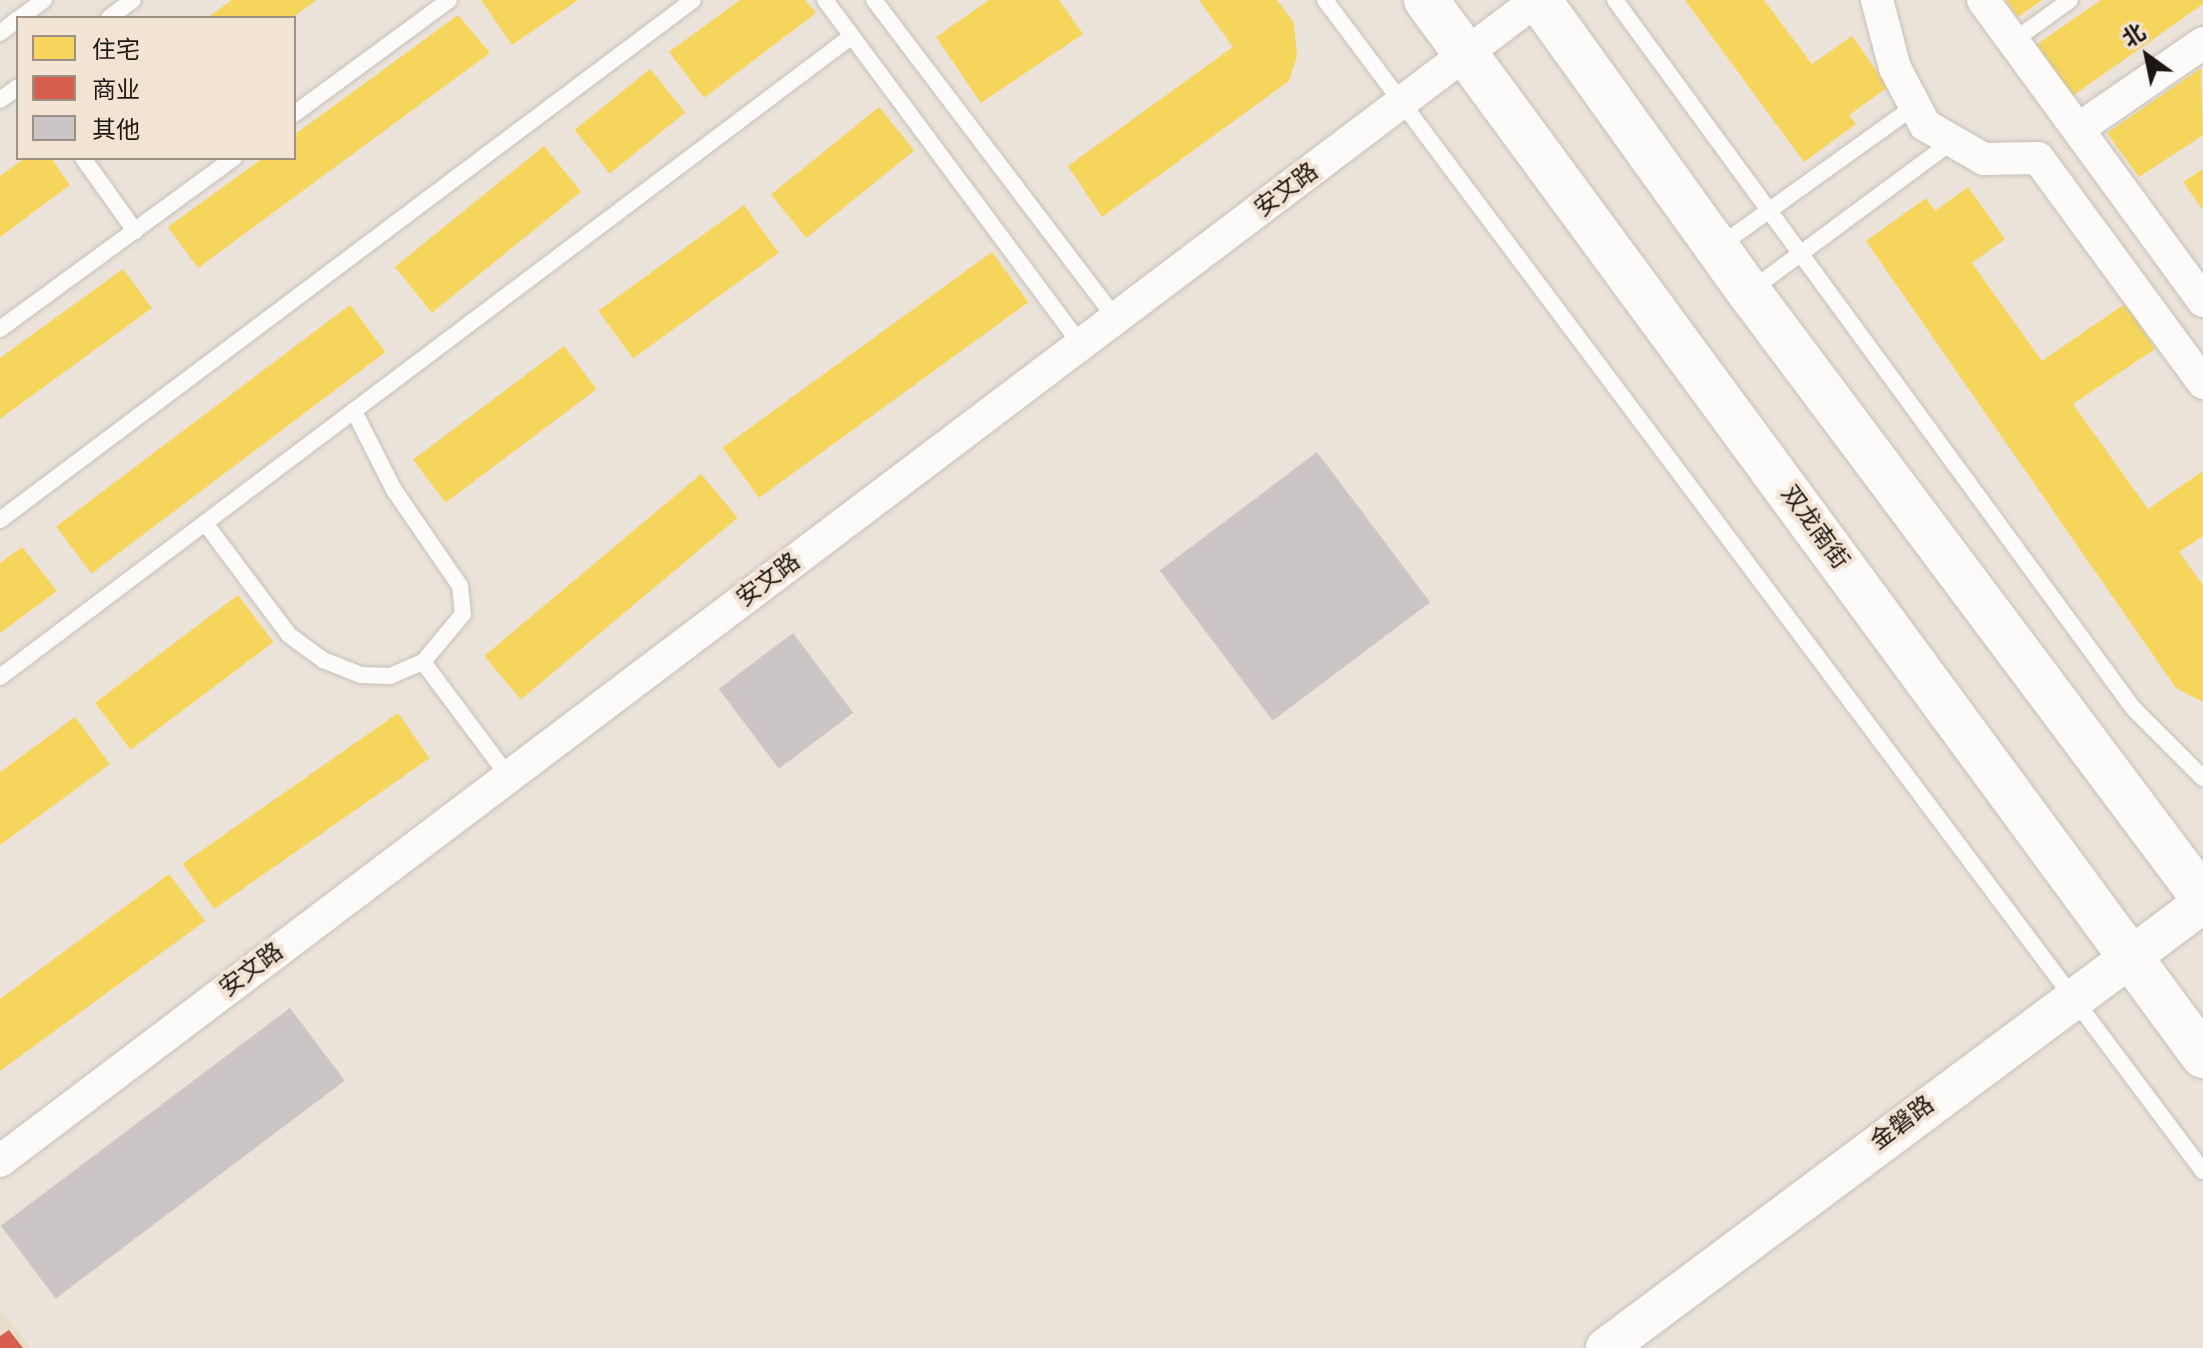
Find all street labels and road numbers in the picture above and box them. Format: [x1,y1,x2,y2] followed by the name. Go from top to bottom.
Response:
[1250,158,1324,224] street label: 安文路
[1774,481,1854,575] street label: 双龙南街
[732,548,806,614] street label: 安文路
[215,938,289,1004] street label: 安文路
[1866,1091,1940,1157] street label: 金磐路

